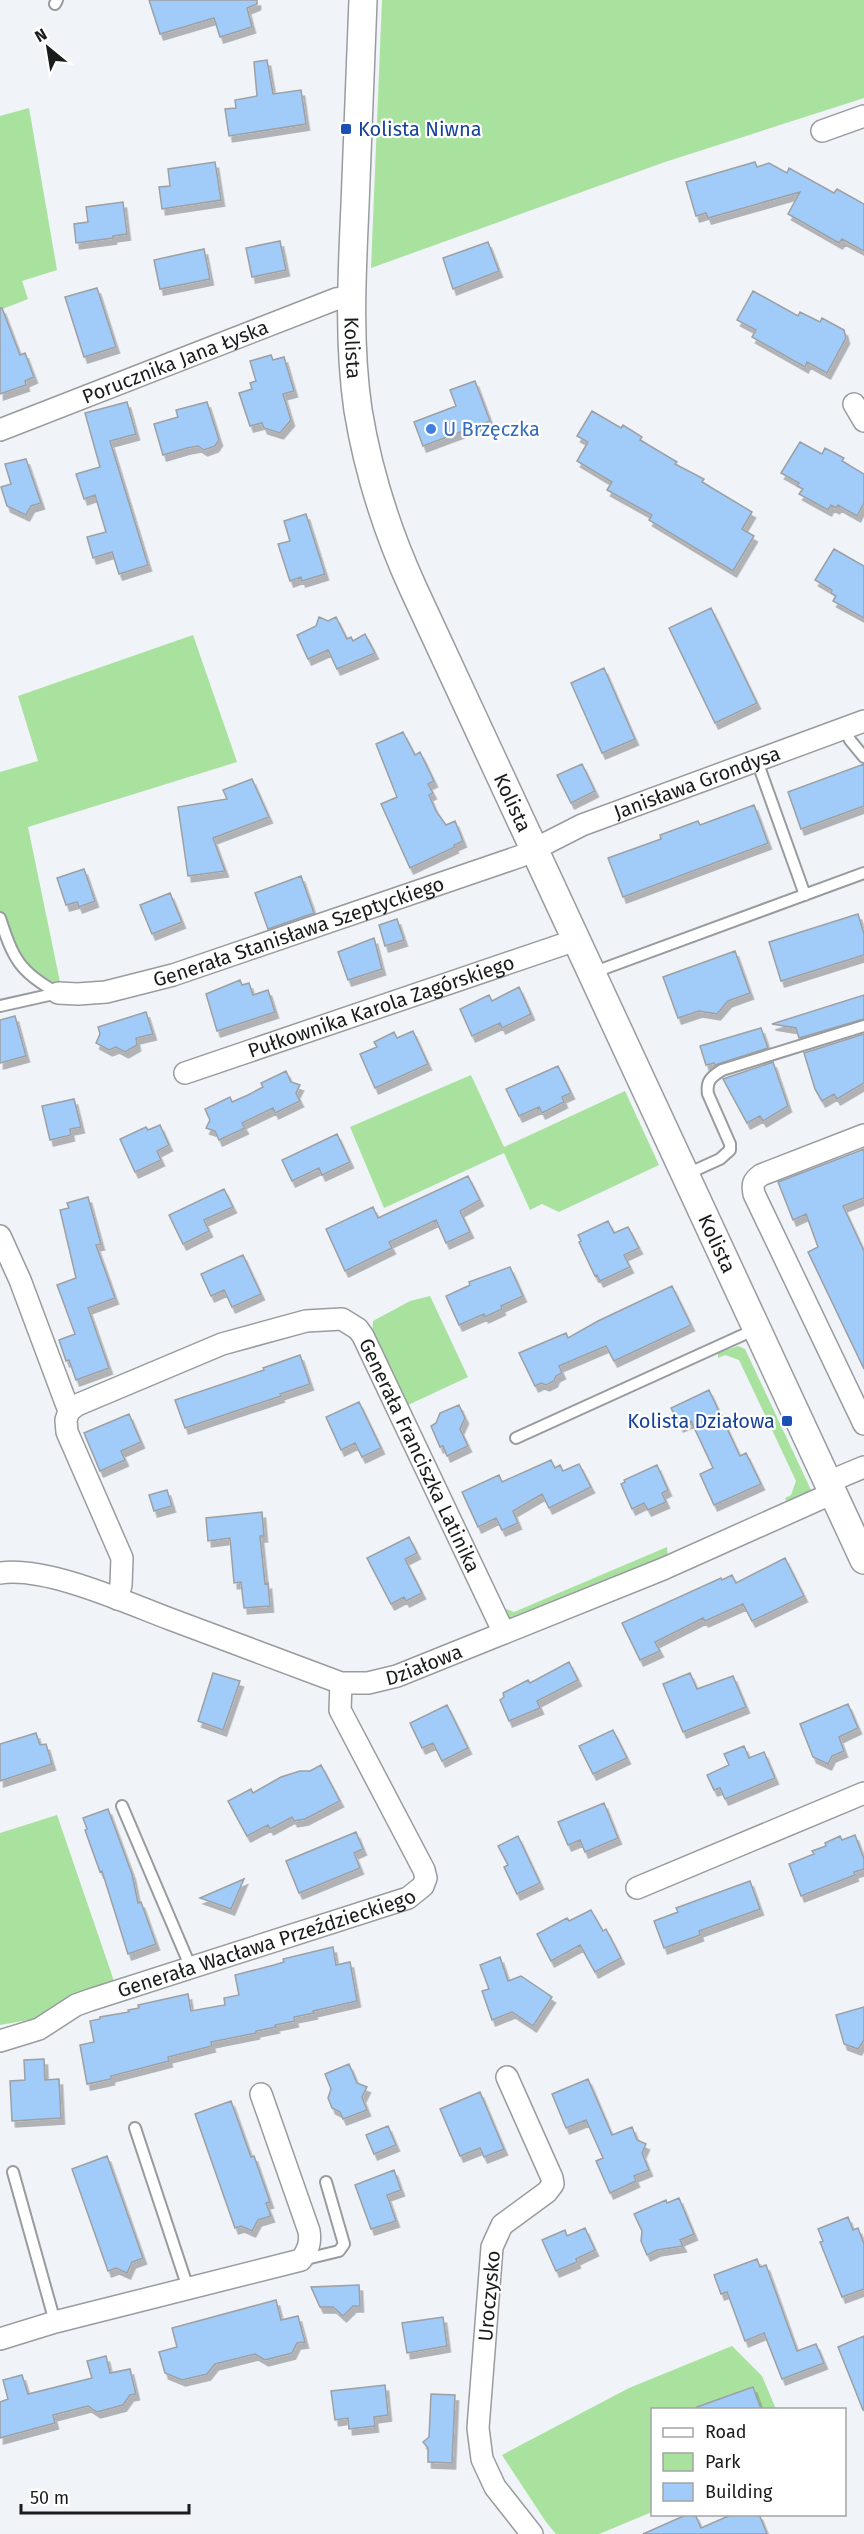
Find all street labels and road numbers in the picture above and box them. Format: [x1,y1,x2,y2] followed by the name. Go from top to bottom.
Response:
[79,315,272,409] street label: Porucznika Jana Łyska
[340,317,366,380] street label: Kolista
[611,741,783,824] street label: Janisława Grondysa
[489,769,537,836] street label: Kolista
[151,871,447,992] street label: Generała Stanisława Szeptyckiego
[245,950,517,1063] street label: Pułkownika Karola Zagórskiego
[693,1210,741,1277] street label: Kolista
[354,1334,485,1576] street label: Generała Franciszka Latinika
[383,1639,466,1690] street label: Działowa
[114,1884,421,2002] street label: Generała Wacława Przeździeckiego
[473,2250,505,2342] street label: Uroczysko

